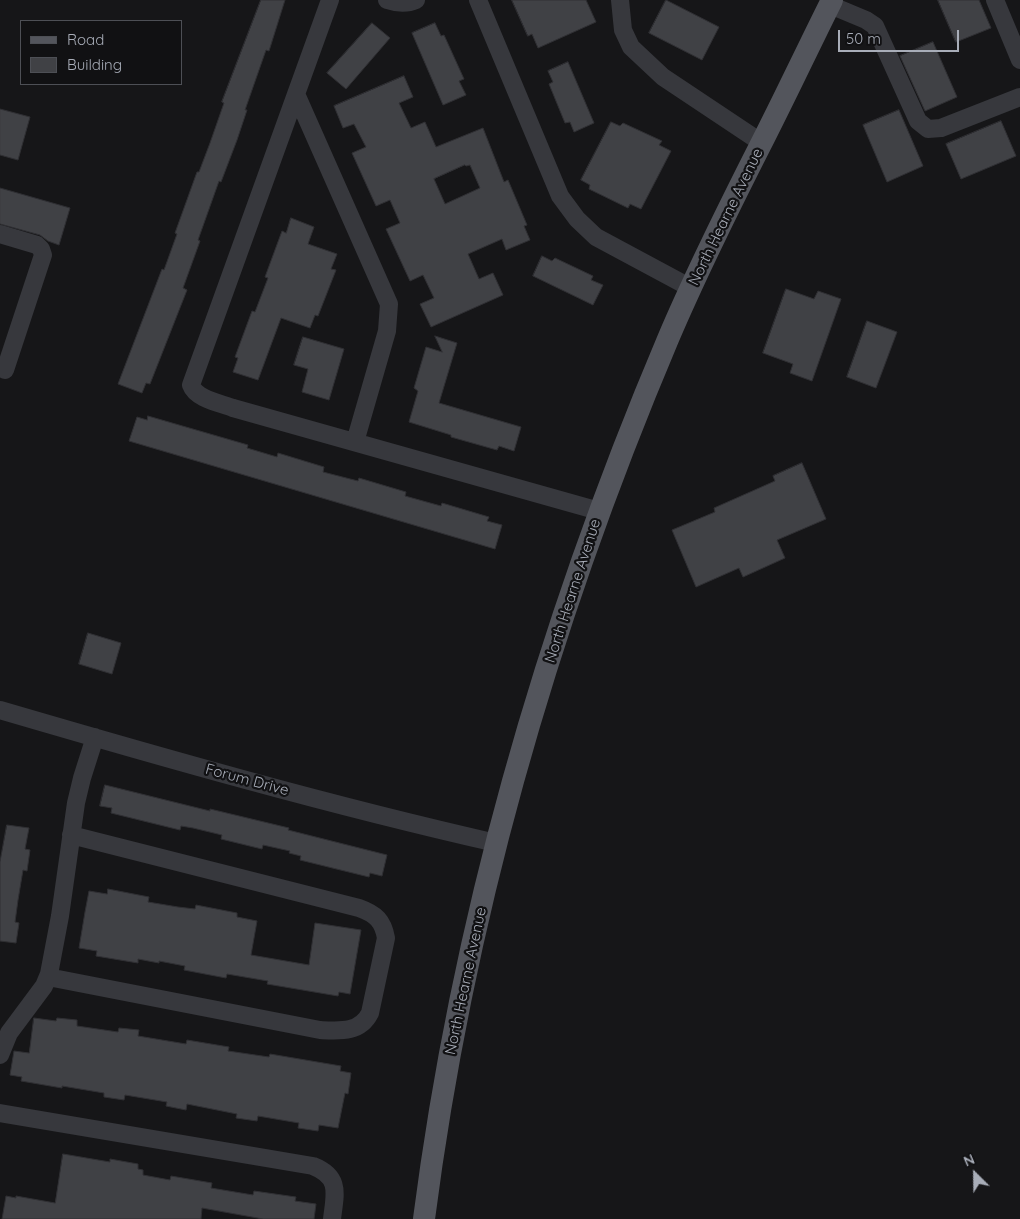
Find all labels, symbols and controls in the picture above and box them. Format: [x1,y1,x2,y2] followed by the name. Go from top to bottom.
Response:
[20,20,182,85] legend
[840,20,961,52] scale bar
[846,29,881,48] text: 50 m
[67,30,104,49] text: Road
[67,55,122,74] text: Building
[685,146,767,288] street label: North Hearne Avenue
[541,517,605,665] street label: North Hearne Avenue
[203,760,291,800] street label: Forum Drive
[442,906,490,1056] street label: North Hearne Avenue
[950,1149,1000,1199] north arrow
[961,1150,977,1170] text: N

